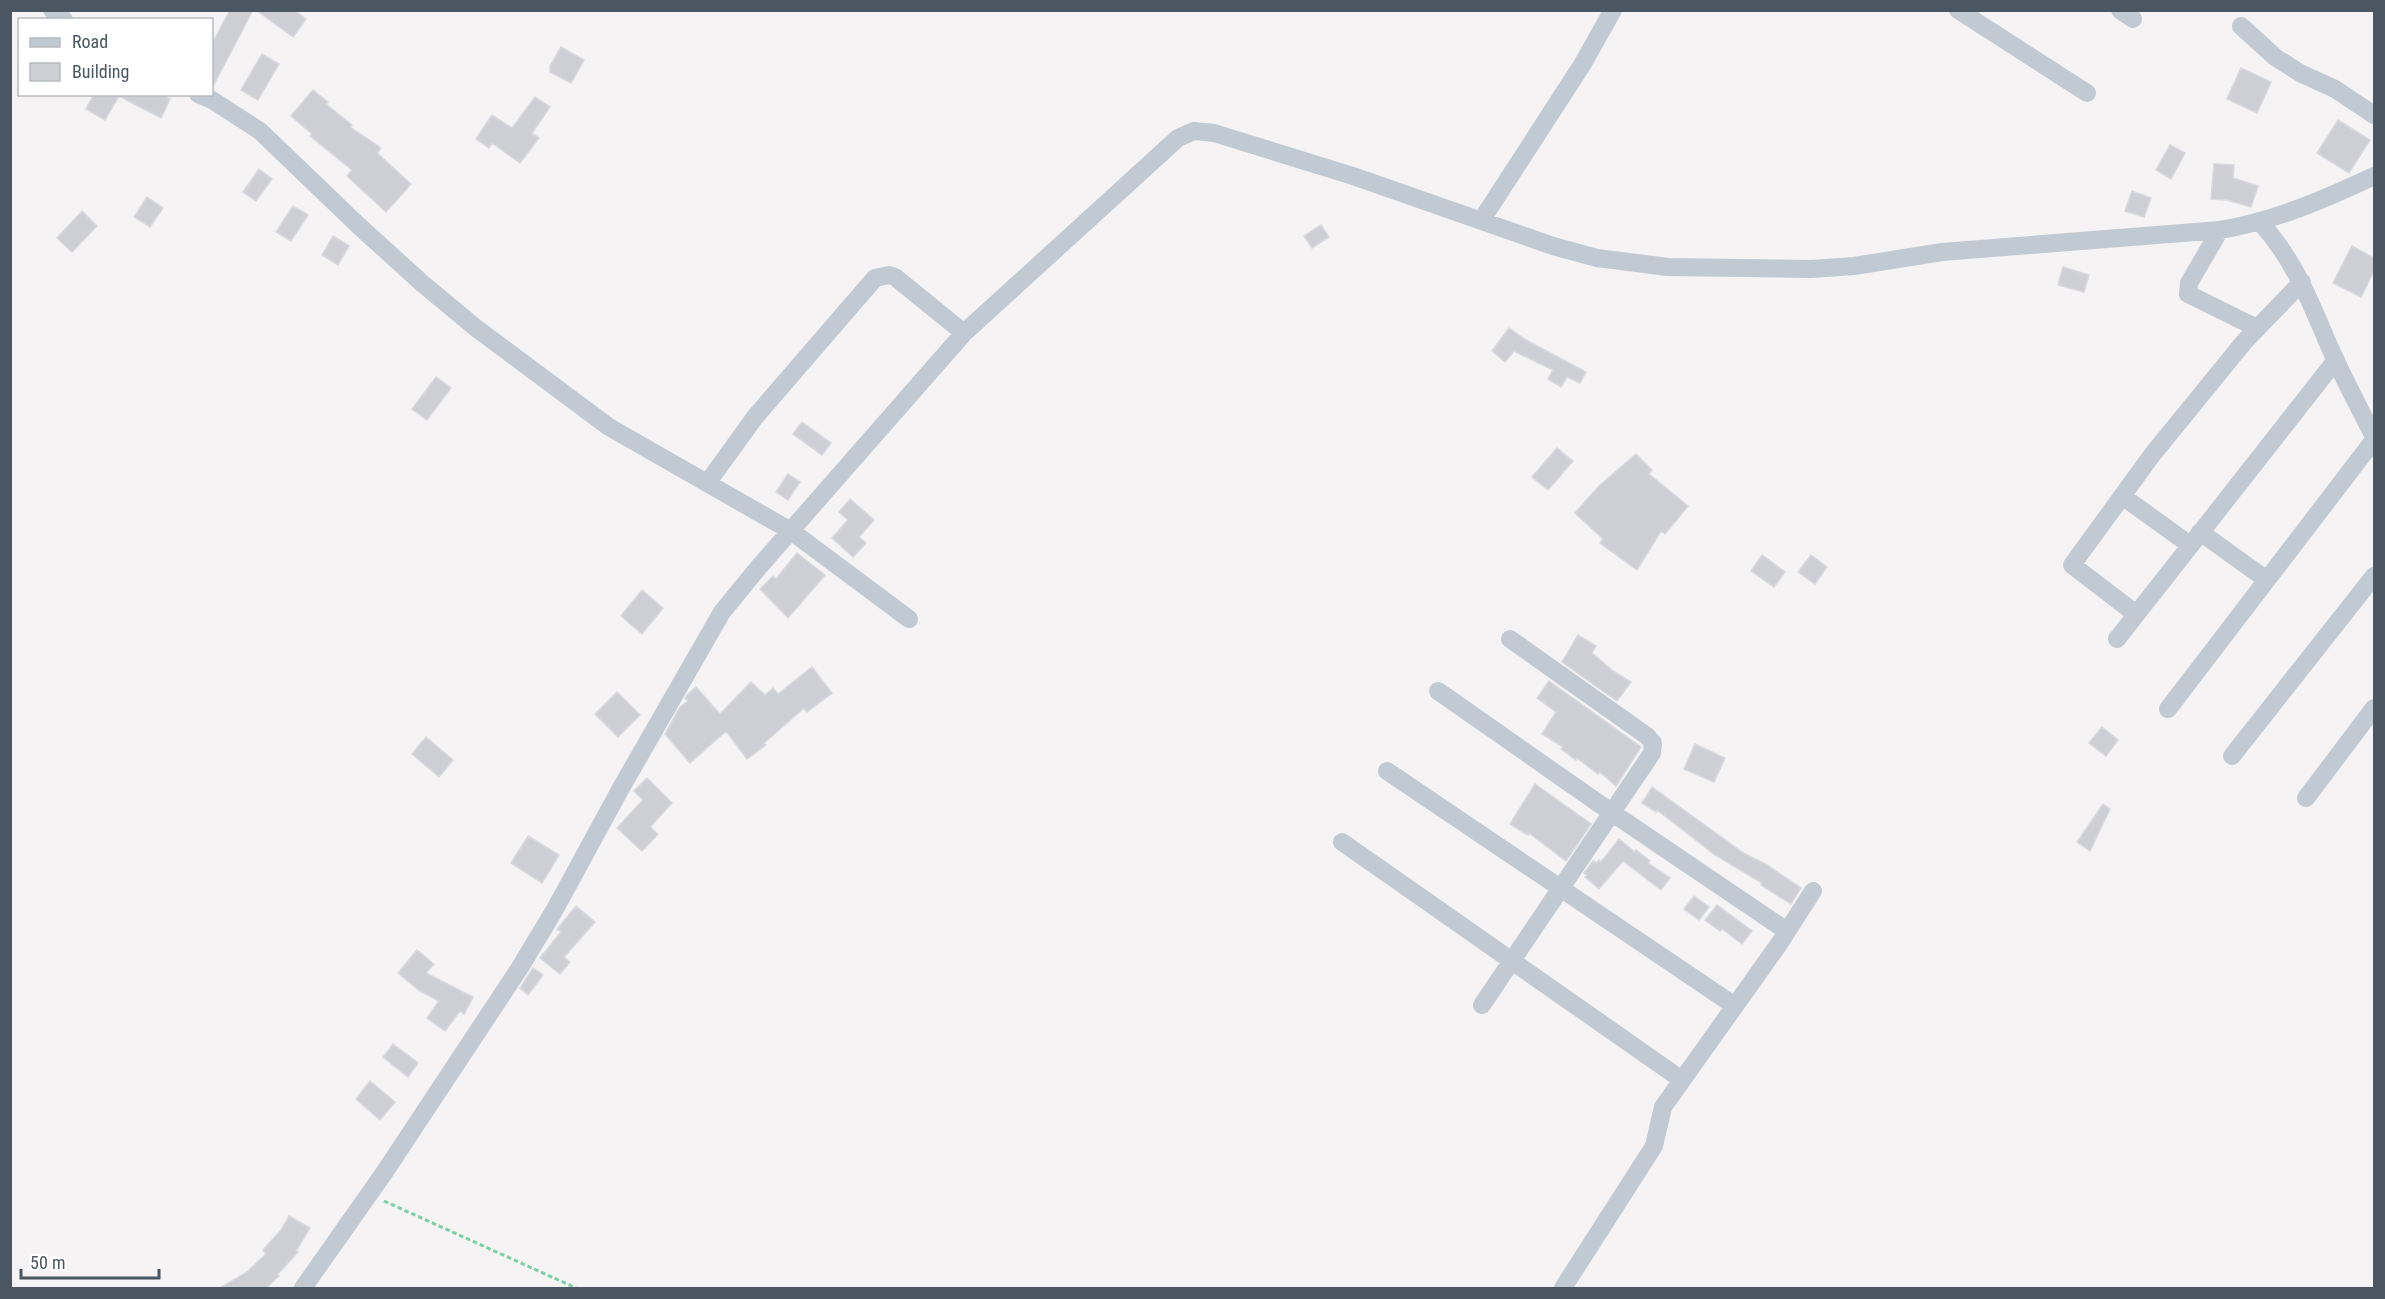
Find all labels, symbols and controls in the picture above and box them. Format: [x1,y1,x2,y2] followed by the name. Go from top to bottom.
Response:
[18,18,213,96] legend
[72,31,108,52] text: Road
[72,61,129,82] text: Building
[21,1242,159,1280] scale bar
[30,1252,65,1273] text: 50 m

